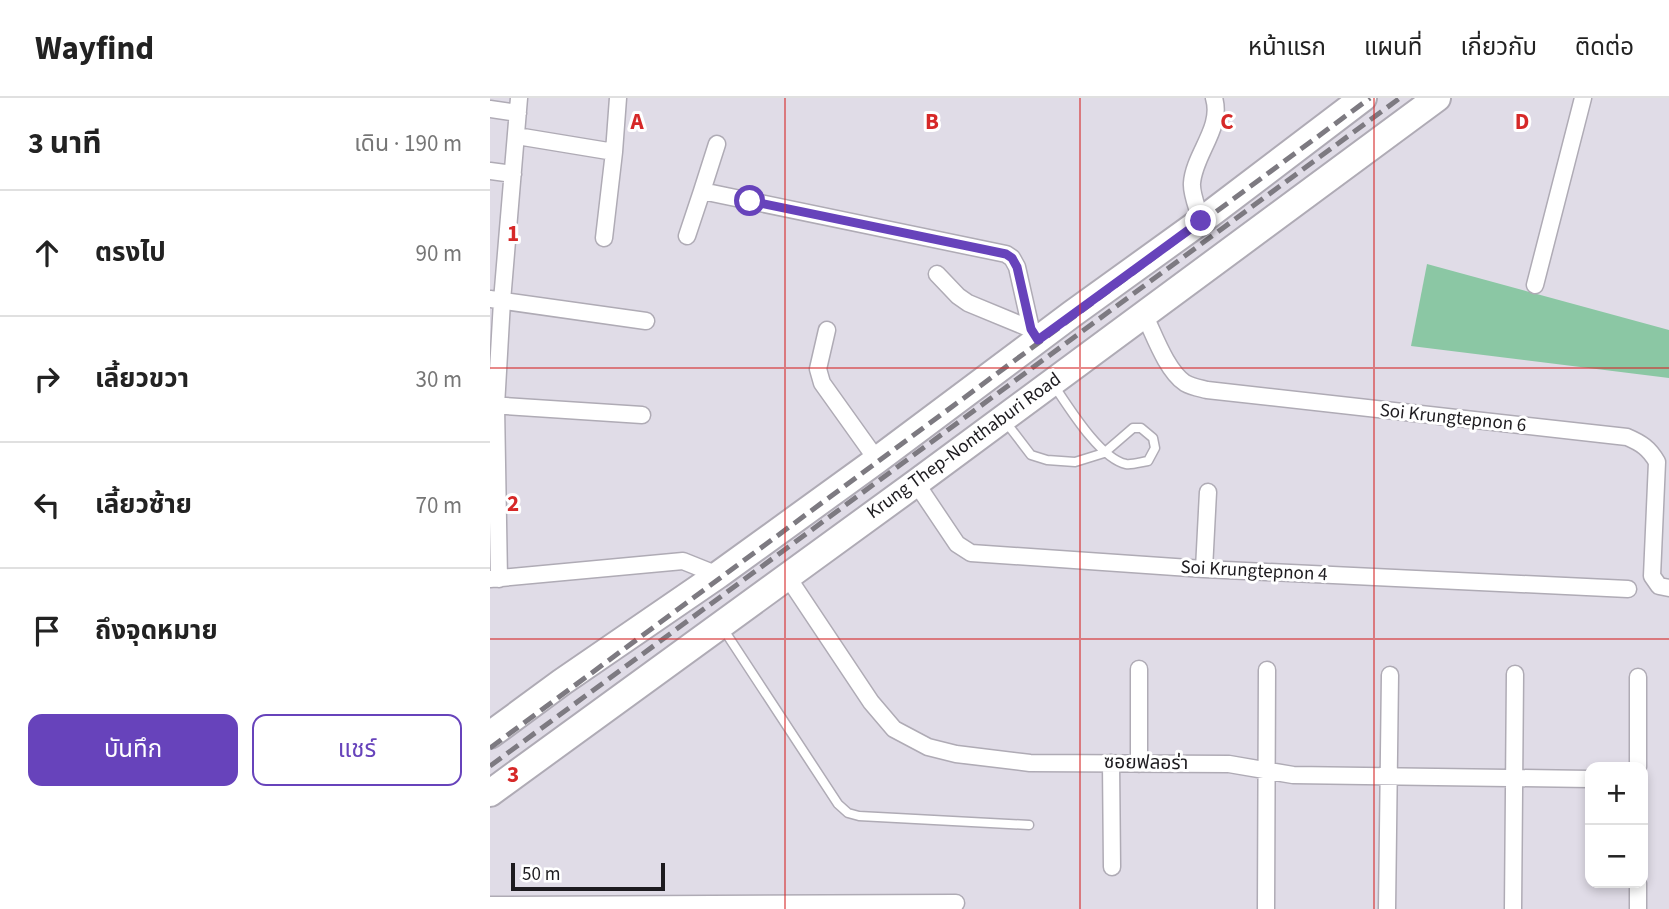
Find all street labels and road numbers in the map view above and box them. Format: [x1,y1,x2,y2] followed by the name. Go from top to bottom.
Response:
[861,366,1067,526] street label: Krung Thep-Nonthaburi Road
[1378,397,1528,439] street label: Soi Krungtepnon 6
[1180,554,1328,588] street label: Soi Krungtepnon 4
[1104,749,1188,777] street label: ซอยฟลอร่า

